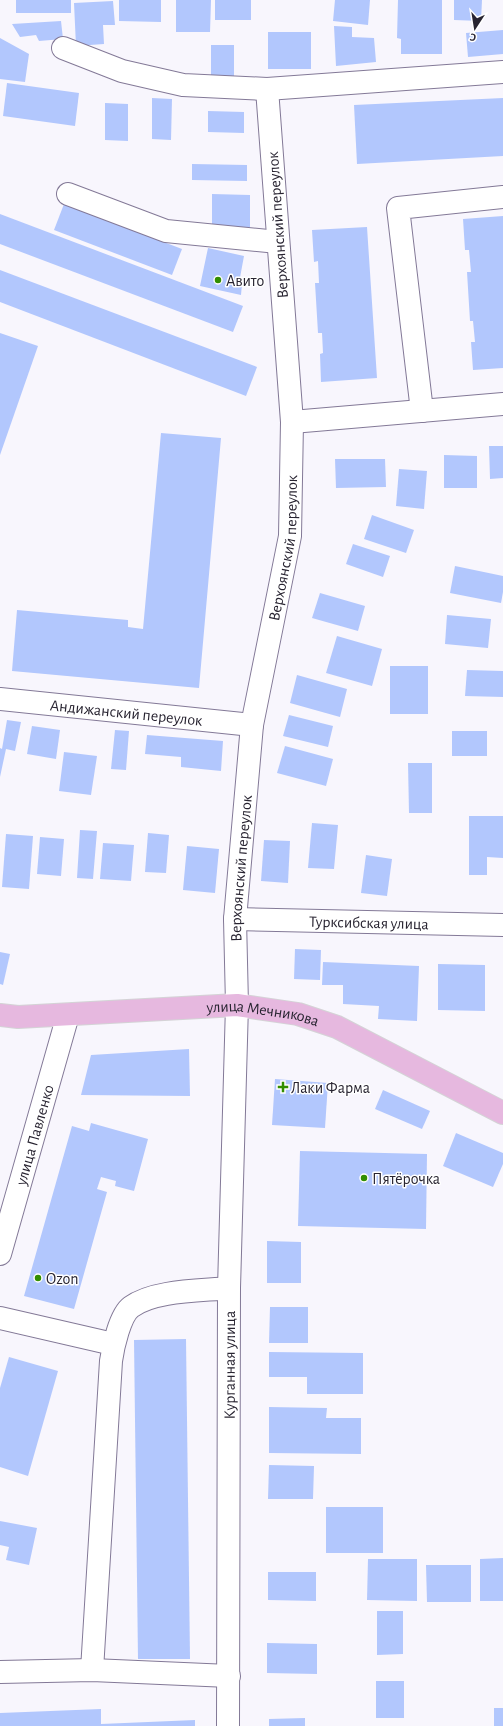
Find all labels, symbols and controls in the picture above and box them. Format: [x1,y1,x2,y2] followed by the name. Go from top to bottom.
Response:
[455,8,495,48] north arrow
[469,31,477,43] text: С
[265,150,292,299] street label: Верхоянский переулок
[226,273,264,289] place label: Авито
[213,275,223,285] marker: Авито
[266,474,301,622] street label: Верхоянский переулок
[49,697,204,729] street label: Андижанский переулок
[228,794,255,942] street label: Верхоянский переулок
[309,914,429,933] street label: Турксибская улица
[205,998,321,1030] street label: улица Мечникова
[291,1080,370,1096] place label: Лаки Фарма
[278,1082,288,1092] marker: Лаки Фарма
[13,1083,57,1188] street label: улица Павленко
[372,1171,440,1187] place label: Пятёрочка
[359,1173,369,1183] marker: Пятёрочка
[46,1271,78,1287] place label: Ozon
[33,1273,43,1283] marker: Ozon
[222,1311,239,1419] street label: Курганная улица

